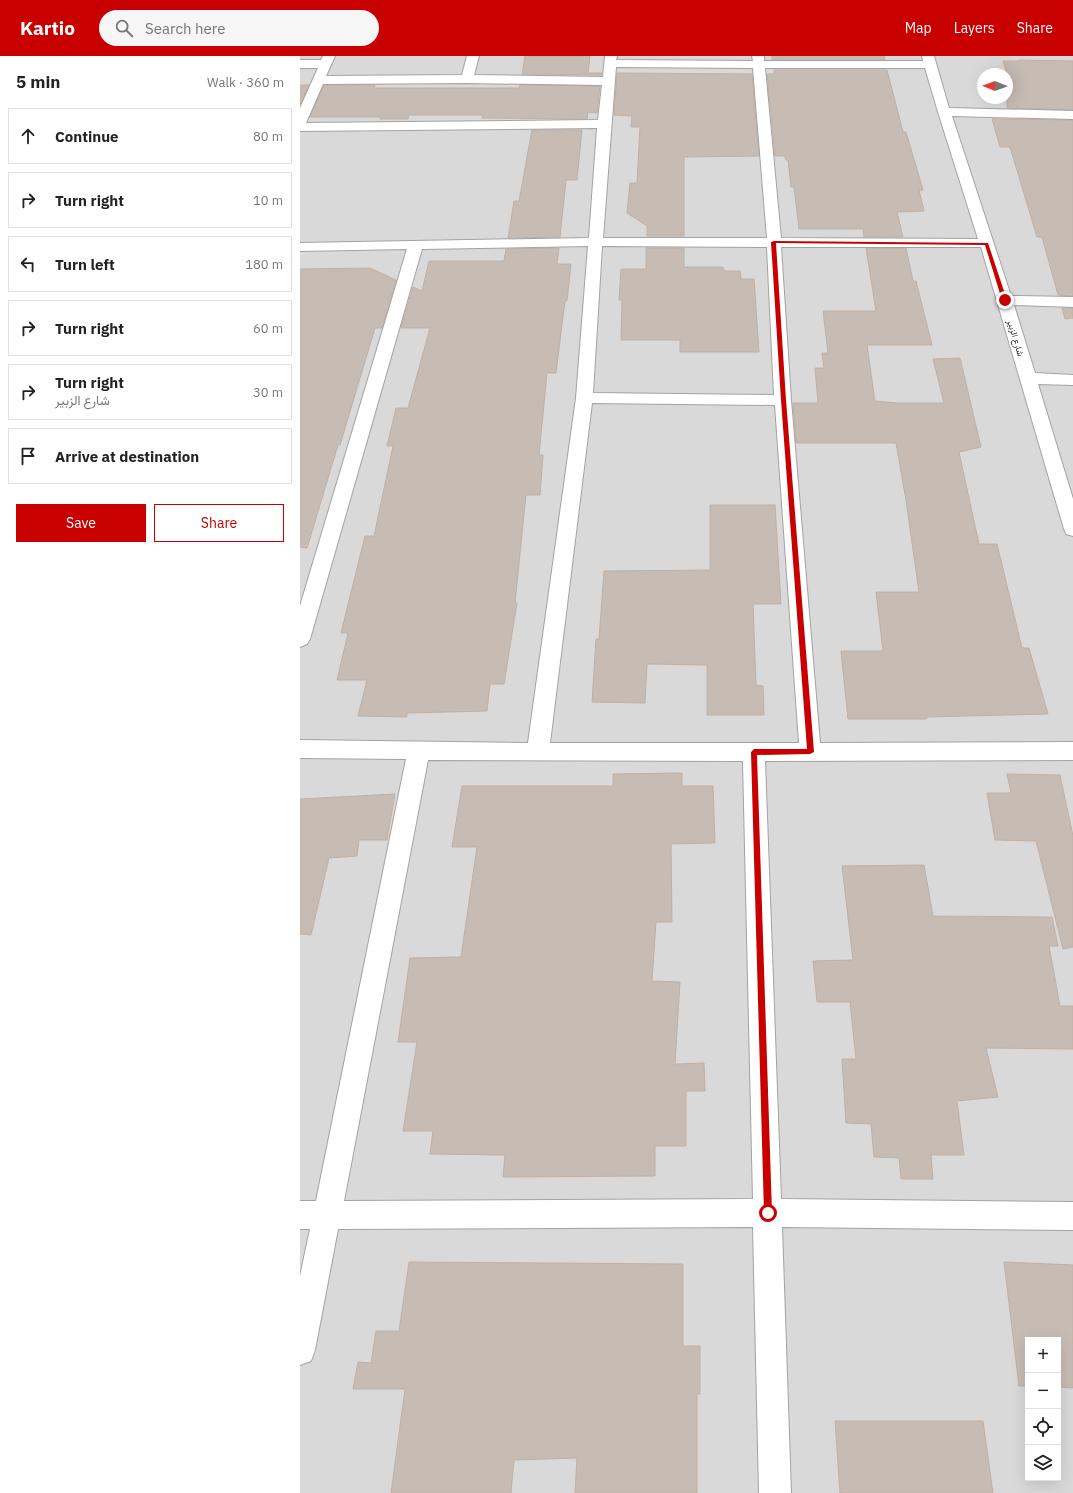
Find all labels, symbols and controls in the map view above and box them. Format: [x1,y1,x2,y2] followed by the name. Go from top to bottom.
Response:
[99,10,379,46] search box
[20,16,75,40] text: Kartio
[113,17,135,39] icon: search
[145,19,225,38] text: Search here
[905,19,932,37] text: Map
[954,19,995,37] text: Layers
[1017,19,1053,37] text: Share
[977,68,1013,104] north arrow
[16,71,60,93] text: 5 min
[207,74,284,91] text: Walk · 360 m
[17,125,39,147] icon: ahead
[55,127,119,146] text: Continue
[253,128,283,145] text: 80 m
[17,189,39,211] icon: right
[55,191,124,210] text: Turn right
[253,192,283,209] text: 10 m
[17,253,39,275] icon: left
[55,255,115,274] text: Turn left
[245,256,283,273] text: 180 m
[996,291,1014,309] route end
[17,317,39,339] icon: right
[1004,317,1027,358] street label: شارع الزبير
[55,319,124,338] text: Turn right
[253,320,283,337] text: 60 m
[55,373,124,392] text: Turn right
[17,381,39,403] icon: right
[253,384,283,401] text: 30 m
[55,392,110,409] text: شارع الزبير
[17,445,39,467] icon: arrive
[55,447,199,466] text: Arrive at destination
[16,504,146,542] button: Save
[154,504,284,542] button: Share
[759,1204,777,1222] route start
[1025,1337,1061,1481] map controls
[1025,1337,1061,1373] button: +
[1025,1373,1061,1409] button: −
[1025,1409,1061,1445] button: locate
[1025,1445,1061,1481] button: layers

